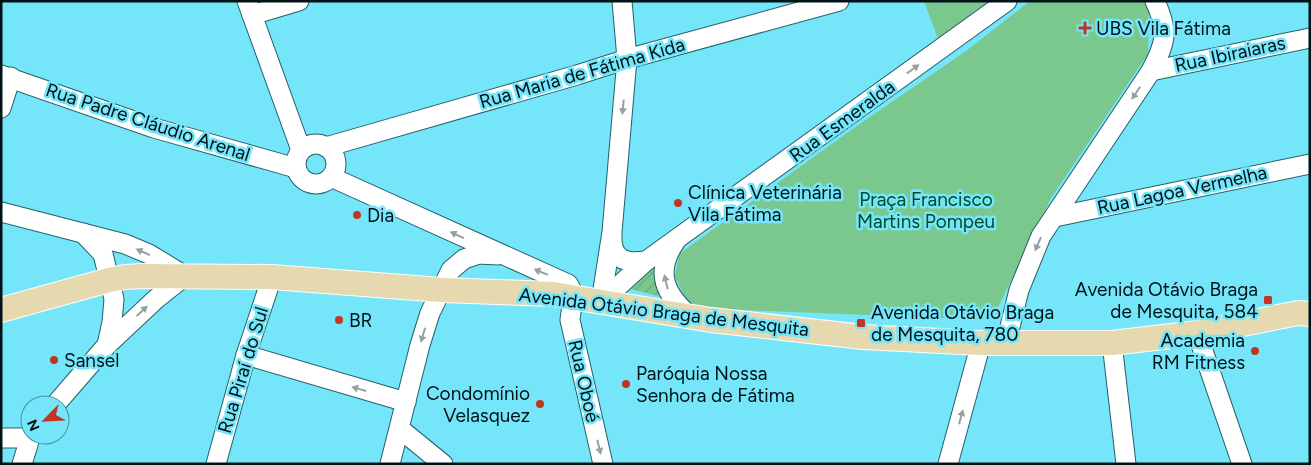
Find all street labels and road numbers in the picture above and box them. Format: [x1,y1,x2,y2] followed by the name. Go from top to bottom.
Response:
[1172,31,1288,77] street label: Rua Ibiraiaras
[477,33,687,113] street label: Rua Maria de Fátima Kida
[785,75,899,167] street label: Rua Esmeralda
[43,78,253,166] street label: Rua Padre Cláudio Arenal
[1095,161,1269,219] street label: Rua Lagoa Vermelha
[518,283,810,341] street label: Avenida Otávio Braga de Mesquita
[213,304,273,436] street label: Rua Piraí do Sul
[563,337,605,425] street label: Rua Oboé

